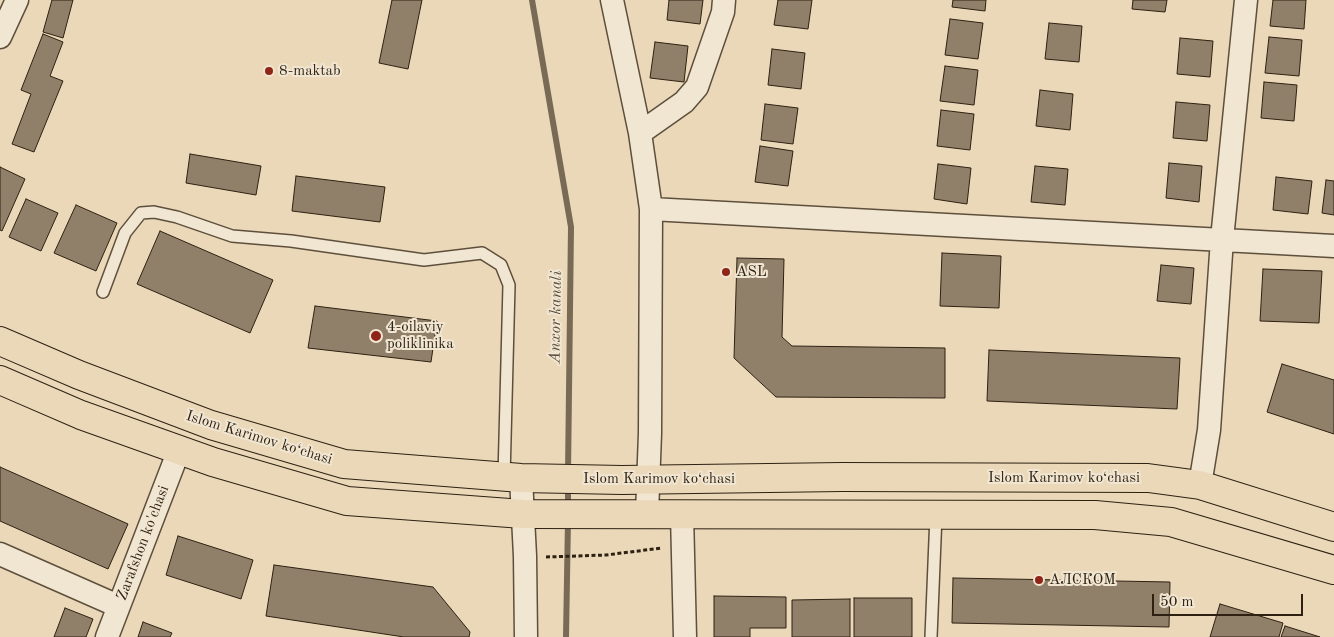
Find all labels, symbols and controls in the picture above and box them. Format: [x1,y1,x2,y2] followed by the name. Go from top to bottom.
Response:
[279,62,341,80] place label: 8-maktab
[263,65,275,77] marker: 8-maktab
[736,263,767,281] place label: ASL
[720,266,732,278] marker: ASL
[546,270,566,364] water label: Anxor kanali
[387,318,454,353] place label: 4-oilaviy poliklinika
[369,329,383,343] marker: 4-oilaviy poliklinika
[184,407,334,469] street label: Islom Karimov ko‘chasi
[988,469,1140,487] street label: Islom Karimov ko‘chasi
[583,470,735,488] street label: Islom Karimov ko‘chasi
[113,483,173,603] street label: Zarafshon ko'chasi
[1049,571,1116,589] place label: АЛСКОМ
[1033,574,1045,586] marker: АЛСКОМ
[1154,584,1305,616] scale bar
[1160,595,1194,610] text: 50 m

